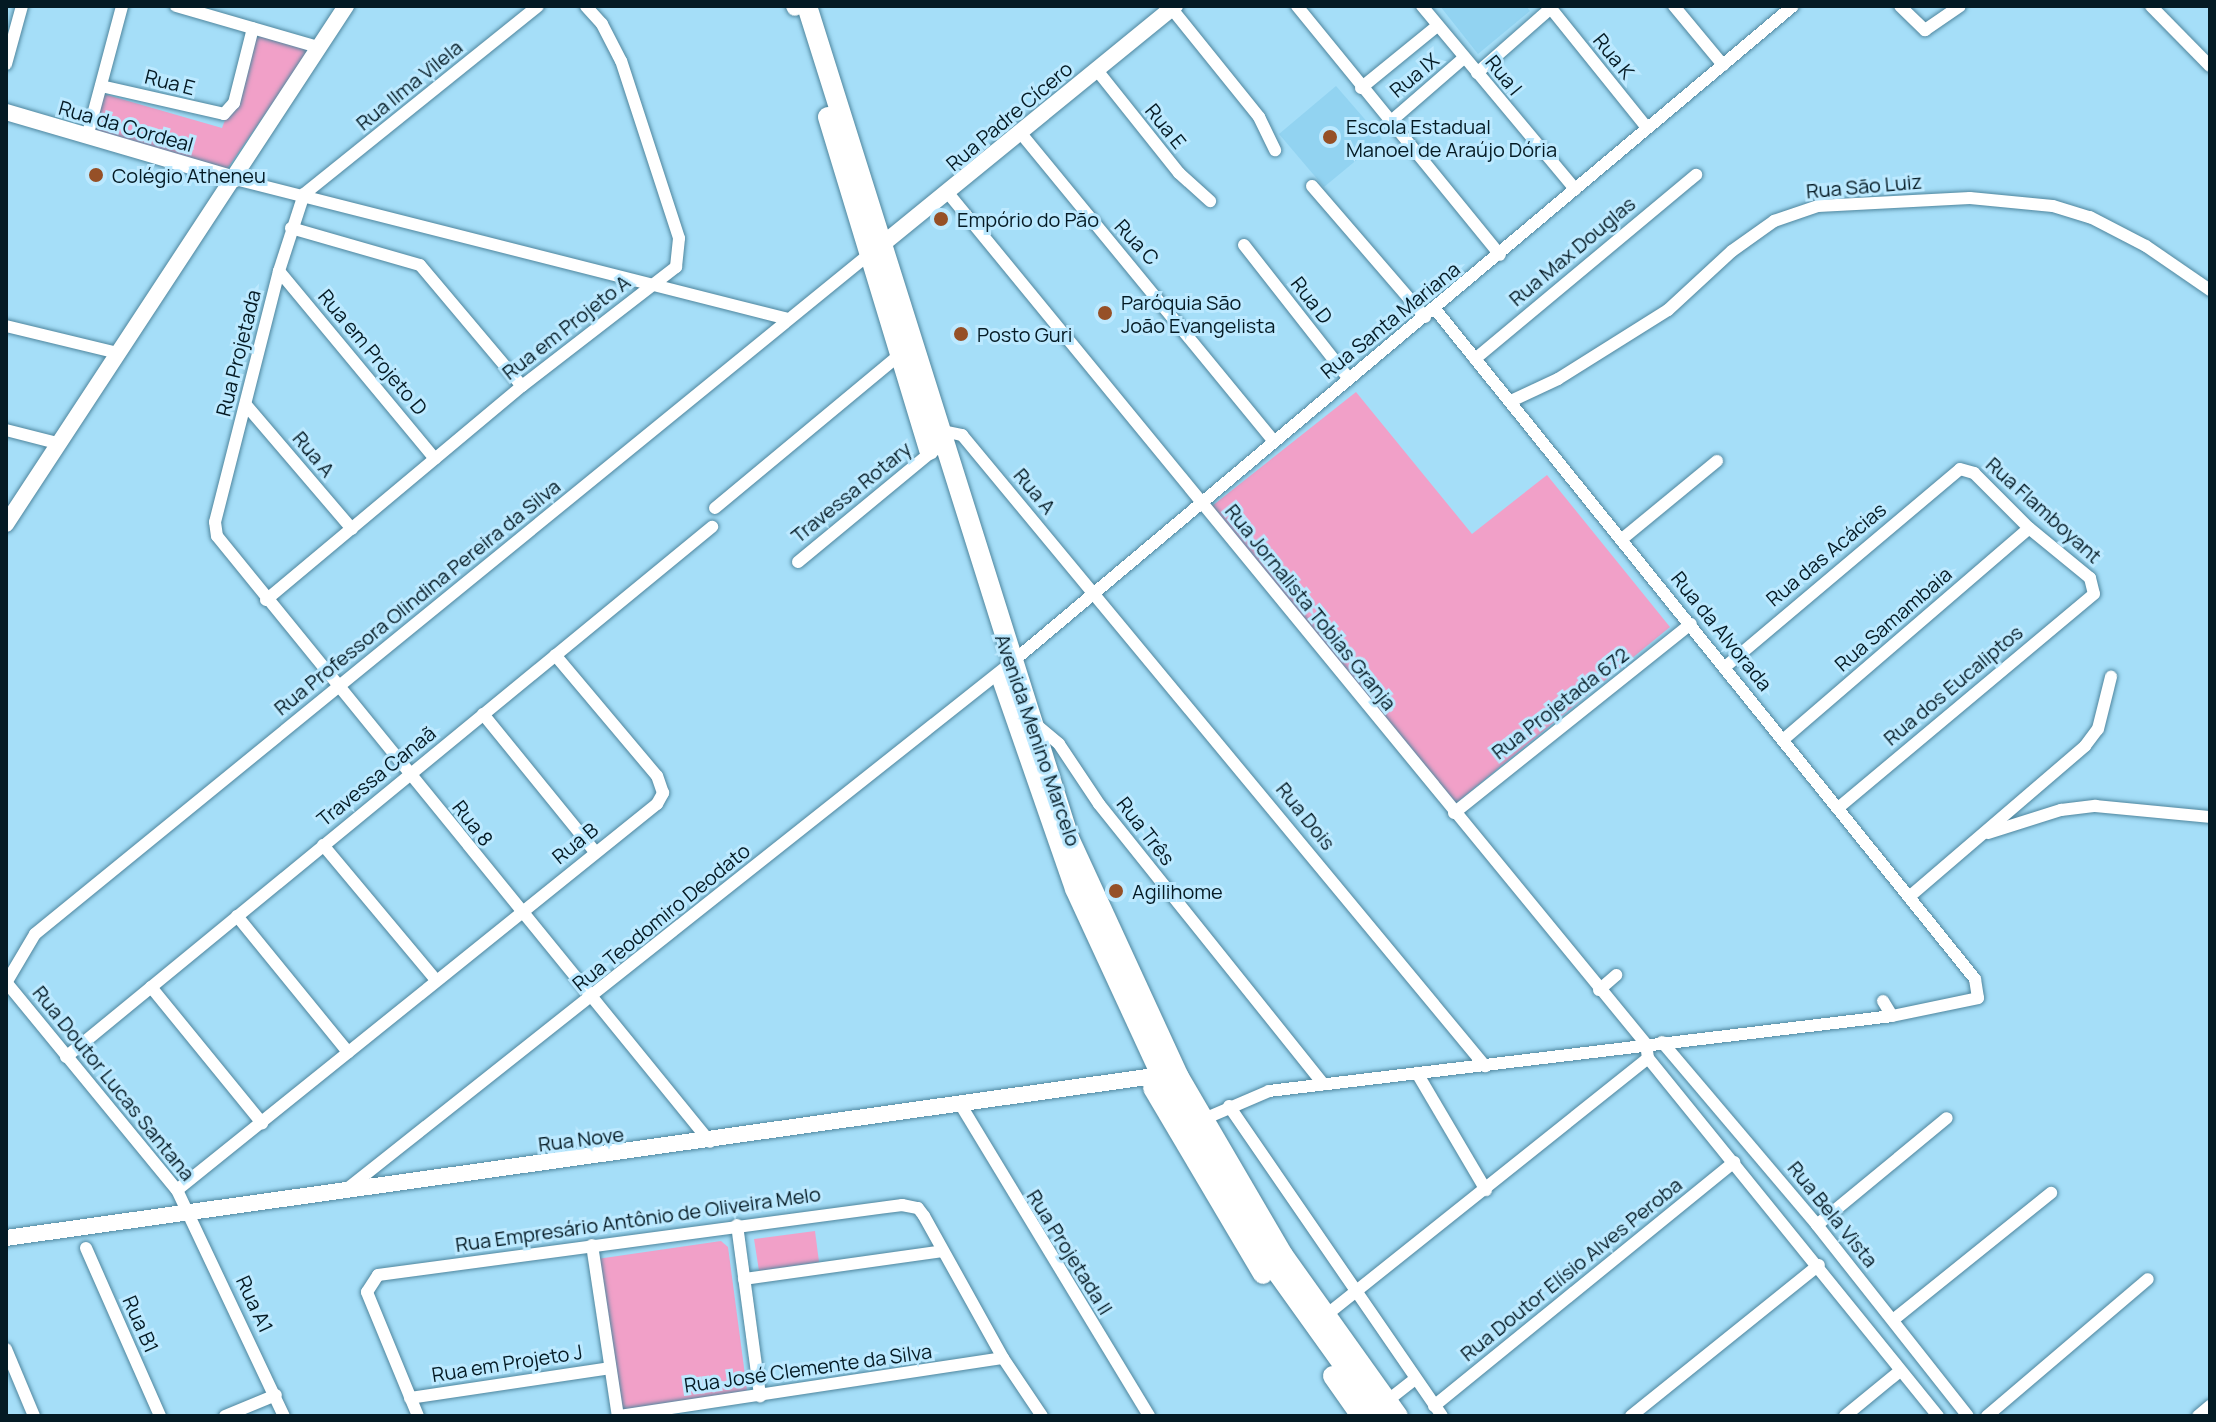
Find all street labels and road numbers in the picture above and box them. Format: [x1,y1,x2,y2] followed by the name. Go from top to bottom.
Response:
[1588,28,1640,84] street label: Rua K
[351,35,467,135] street label: Rua Ilma Vilela
[1385,48,1443,102] street label: Rua IX
[1481,50,1527,100] street label: Rua I
[941,56,1077,176] street label: Rua Padre Cícero
[142,64,198,100] street label: Rua E
[56,95,196,157] street label: Rua da Cordeal
[1141,99,1191,153] street label: Rua E
[1805,169,1923,203] street label: Rua São Luiz
[1504,191,1640,311] street label: Rua Max Douglas
[1110,214,1164,270] street label: Rua C
[1316,257,1464,383] street label: Rua Santa Mariana
[497,270,635,384] street label: Rua em Projeto A
[1286,272,1338,328] street label: Rua D
[314,284,432,420] street label: Rua em Projeto D
[211,287,265,419] street label: Rua Projetada
[288,426,340,482] street label: Rua A
[786,436,916,548] street label: Travessa Rotary
[1981,452,2107,568] street label: Rua Flamboyant
[1009,463,1061,519] street label: Rua A
[269,474,565,720] street label: Rua Professora Olindina Pereira da Silva
[1761,497,1891,611] street label: Rua das Acácias
[1220,499,1402,715] street label: Rua Jornalista Tobias Granja
[1830,562,1956,676] street label: Rua Samambaia
[1667,567,1777,695] street label: Rua da Alvorada
[1879,620,2027,750] street label: Rua dos Eucaliptos
[990,631,1086,849] street label: Avenida Menino Marcelo
[1487,642,1633,764] street label: Rua Projetada 672
[312,721,440,831] street label: Travessa Canaã
[1271,777,1341,855] street label: Rua Dois
[1112,792,1180,870] street label: Rua Três
[448,795,498,851] street label: Rua 8
[547,817,603,869] street label: Rua B
[568,838,754,996] street label: Rua Teodomiro Deodato
[28,981,200,1185] street label: Rua Doutor Lucas Santana
[537,1122,625,1156] street label: Rua Nove
[1783,1156,1883,1272] street label: Rua Bela Vista
[1455,1172,1687,1366] street label: Rua Doutor Elísio Alves Peroba
[454,1181,822,1257] street label: Rua Empresário Antônio de Oliveira Melo
[1022,1185,1118,1319] street label: Rua Projetada II
[231,1272,279,1336] street label: Rua A1
[118,1292,164,1356] street label: Rua B1
[430,1339,584,1387] street label: Rua em Projeto J
[683,1339,933,1397] street label: Rua José Clemente da Silva

